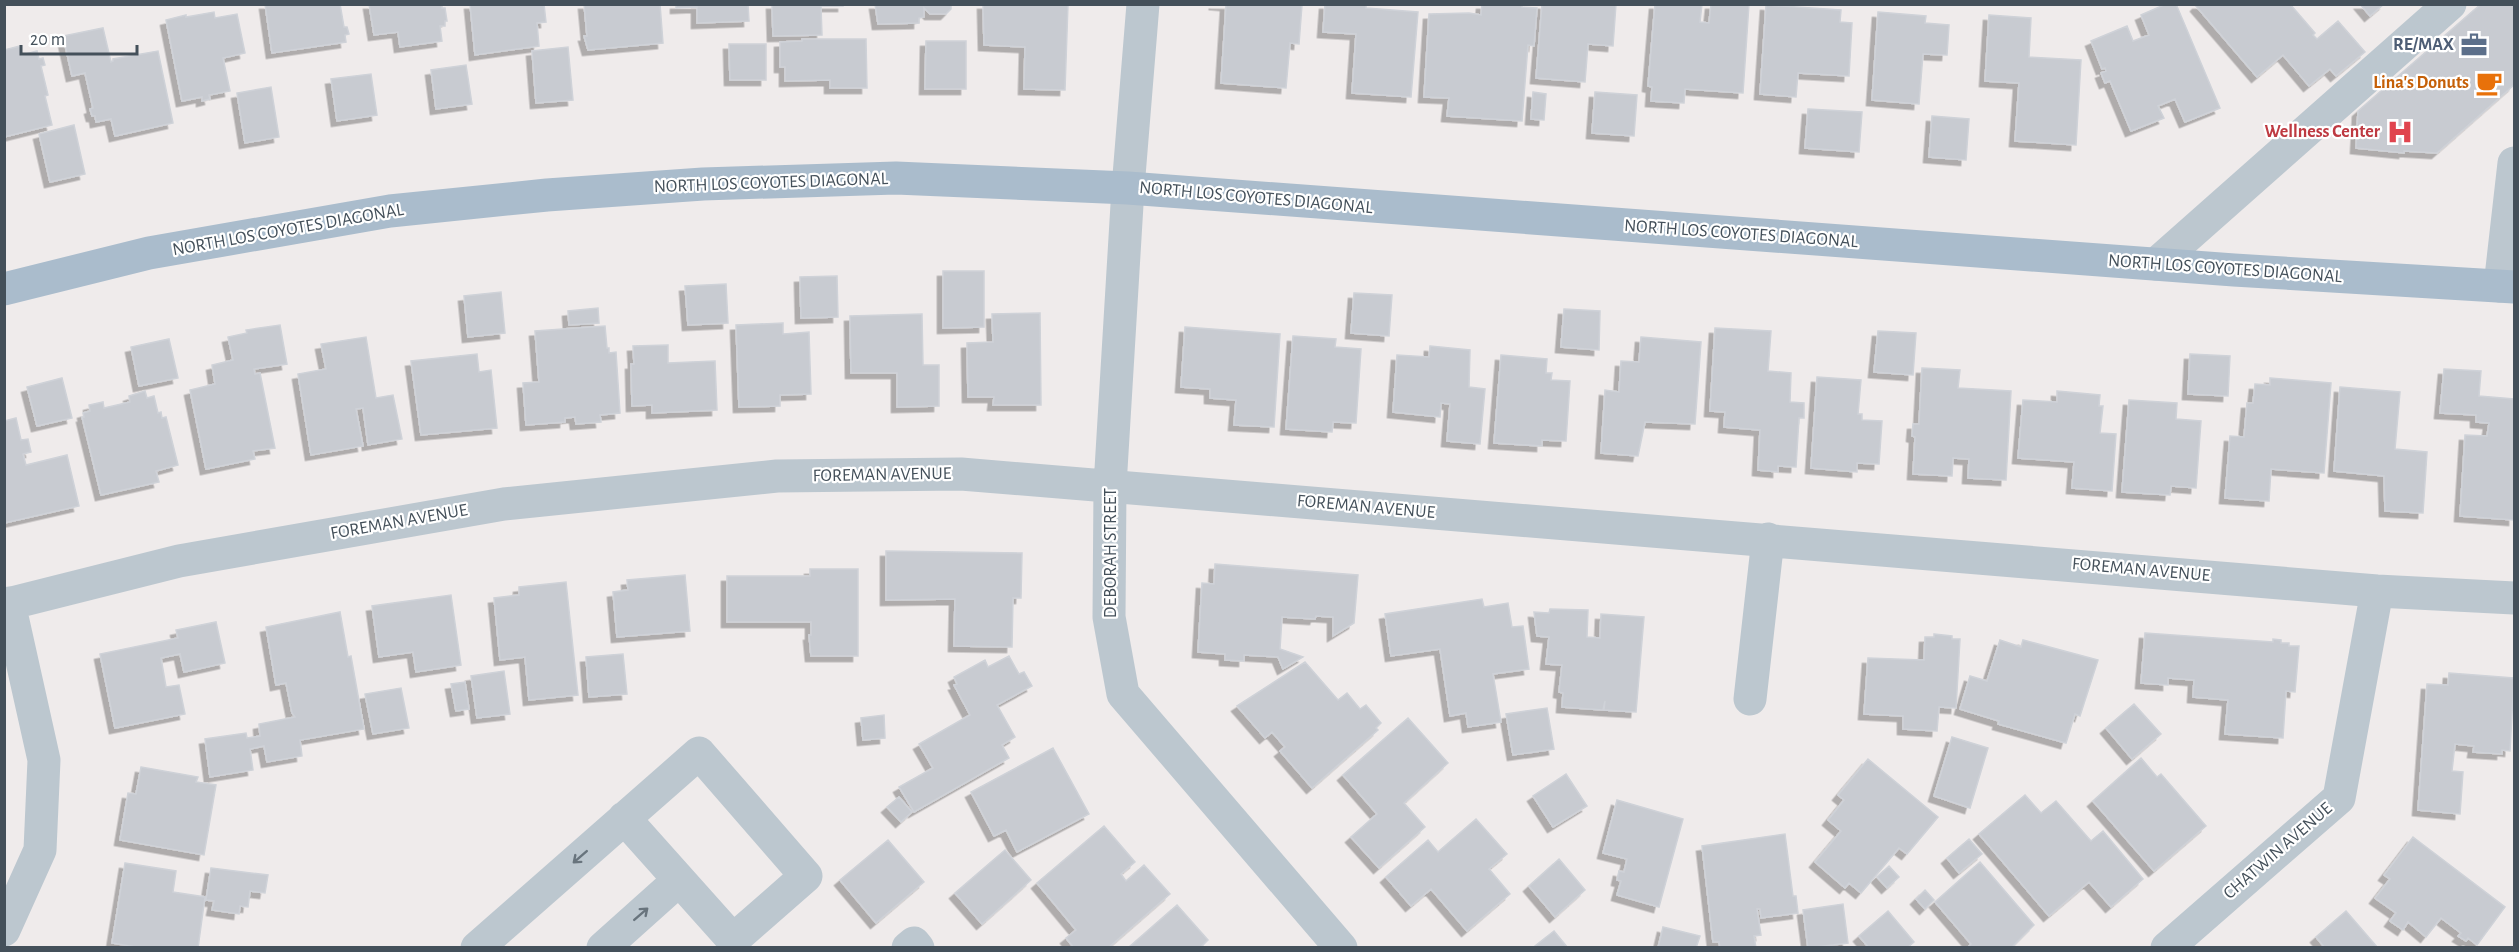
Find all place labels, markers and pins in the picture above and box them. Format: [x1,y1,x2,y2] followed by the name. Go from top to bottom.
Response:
[2459,30,2489,60] office icon: RE/MAX
[2393,36,2454,54] place label: RE/MAX
[2474,68,2504,98] cafe icon: Lina's Donuts
[2373,74,2469,92] place label: Lina's Donuts
[2385,117,2415,147] hospital icon: Wellness Center
[2264,123,2381,141] place label: Wellness Center

